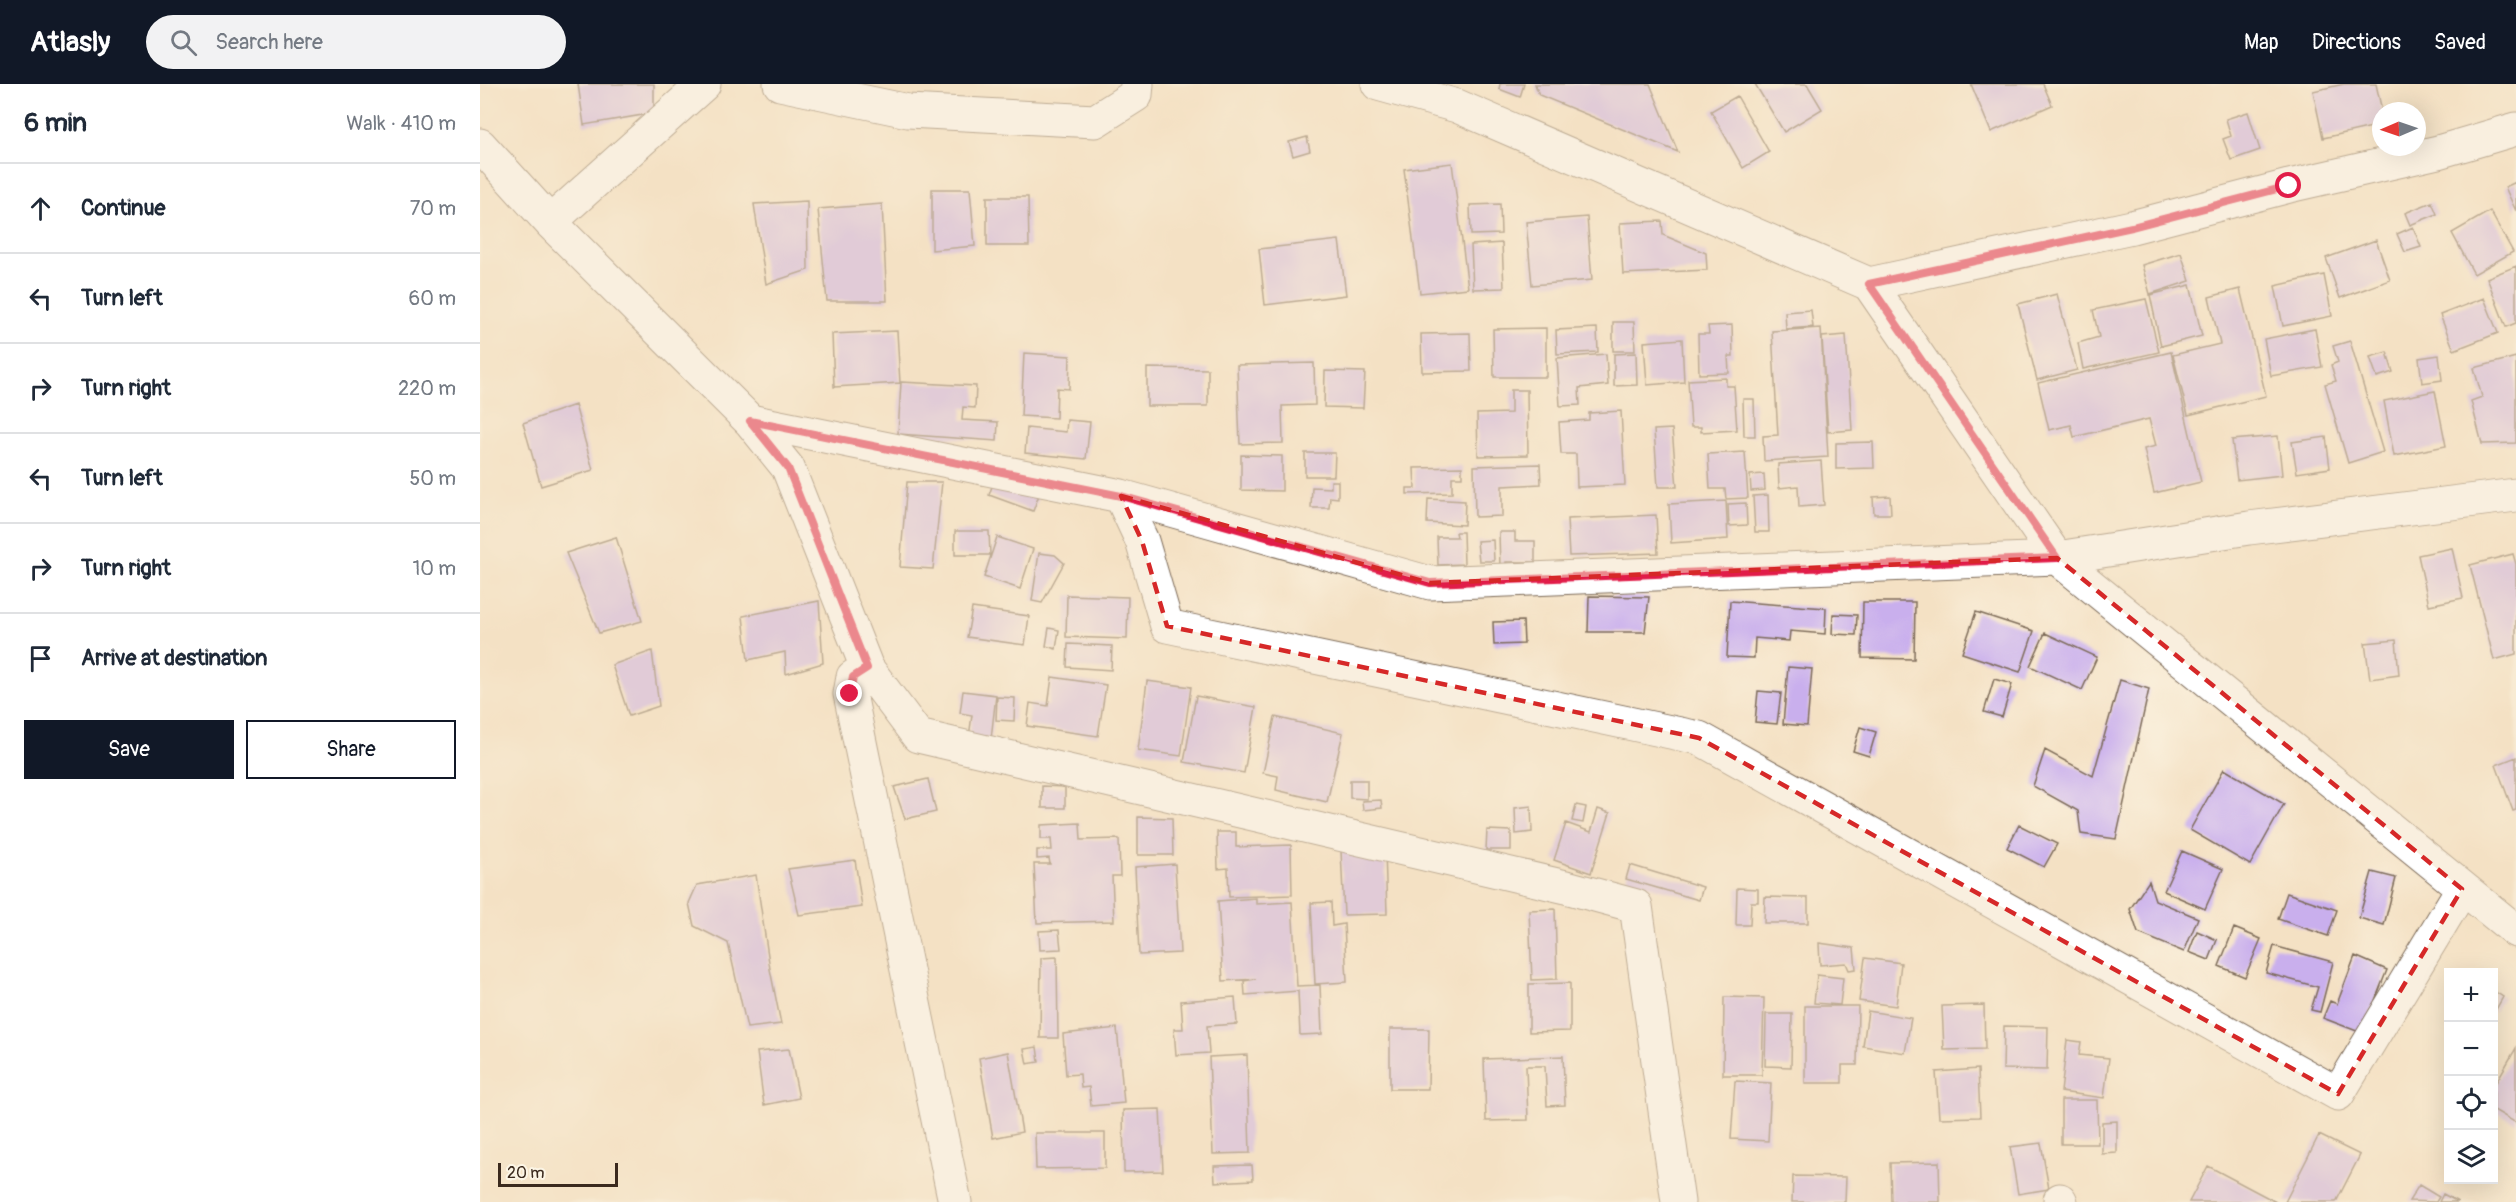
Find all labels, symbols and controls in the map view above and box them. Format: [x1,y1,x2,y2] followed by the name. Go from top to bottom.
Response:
[146,15,566,69] search box
[30,25,110,60] text: Atlasly
[167,26,200,59] icon: search
[215,28,323,56] text: Search here
[2244,29,2279,56] text: Map
[2312,29,2401,56] text: Directions
[2434,29,2486,56] text: Saved
[2372,102,2426,156] north arrow
[24,107,87,139] text: 6 min
[346,111,456,136] text: Walk · 410 m
[2275,172,2301,198] route start
[24,192,57,225] icon: ahead
[81,194,165,222] text: Continue
[410,196,456,221] text: 70 m
[24,282,57,315] icon: left
[81,284,163,312] text: Turn left
[409,286,456,311] text: 60 m
[24,372,57,405] icon: right
[81,374,171,402] text: Turn right
[398,376,456,401] text: 220 m
[24,462,57,495] icon: left
[81,464,163,492] text: Turn left
[409,466,456,491] text: 50 m
[24,552,57,585] icon: right
[81,554,171,582] text: Turn right
[412,556,456,581] text: 10 m
[24,642,57,675] icon: arrive
[81,644,267,672] text: Arrive at destination
[836,680,862,706] route end
[24,720,234,779] button: Save
[246,720,456,779] button: Share
[2444,968,2498,1184] map controls
[2444,968,2498,1022] button: +
[2444,1022,2498,1076] button: −
[2444,1076,2498,1130] button: locate
[2444,1130,2498,1184] button: layers
[498,1160,618,1188] scale bar
[507,1163,545,1183] text: 20 m

